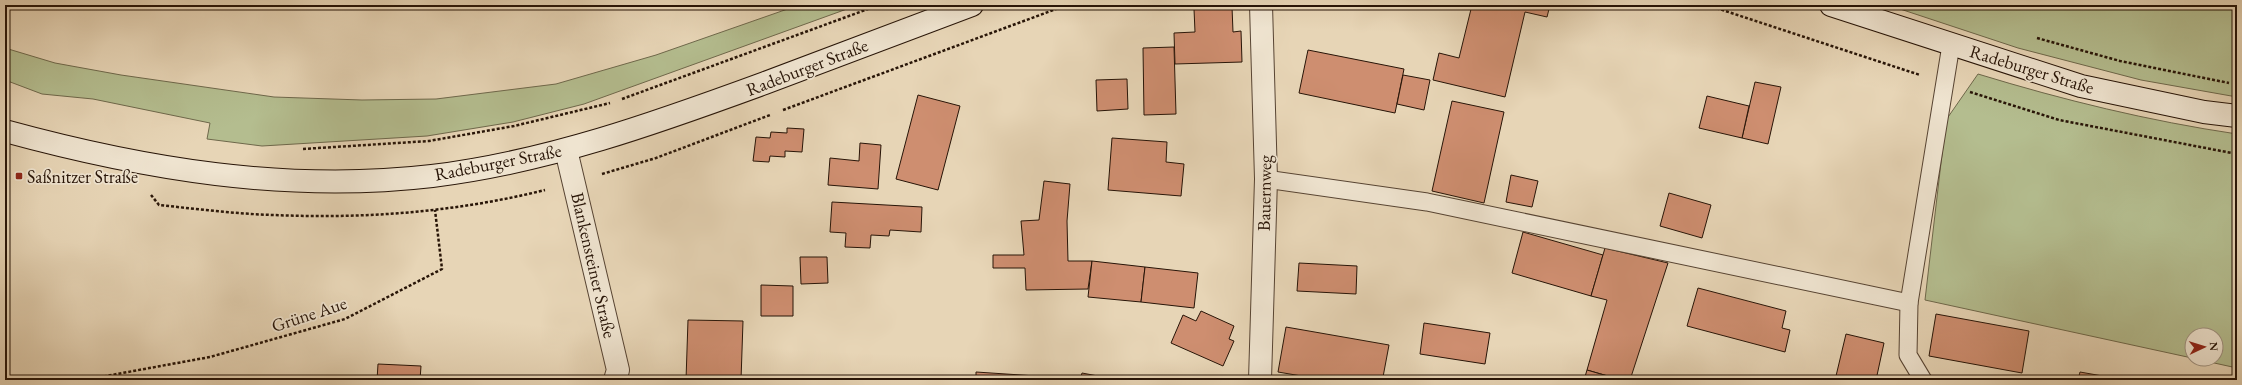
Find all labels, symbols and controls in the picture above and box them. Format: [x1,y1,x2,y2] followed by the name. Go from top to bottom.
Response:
[743,33,871,101] street label: Radeburger Straße
[1967,39,2097,99] street label: Radeburger Straße
[433,138,563,186] street label: Radeburger Straße
[1252,155,1276,231] street label: Bauernweg
[27,165,138,188] place label: Saßnitzer Straße
[14,171,24,181] marker: Saßnitzer Straße
[566,190,622,340] street label: Blankensteiner Straße
[268,291,350,337] street label: Grüne Aue
[2184,327,2224,367] north arrow
[2207,341,2221,351] text: N

